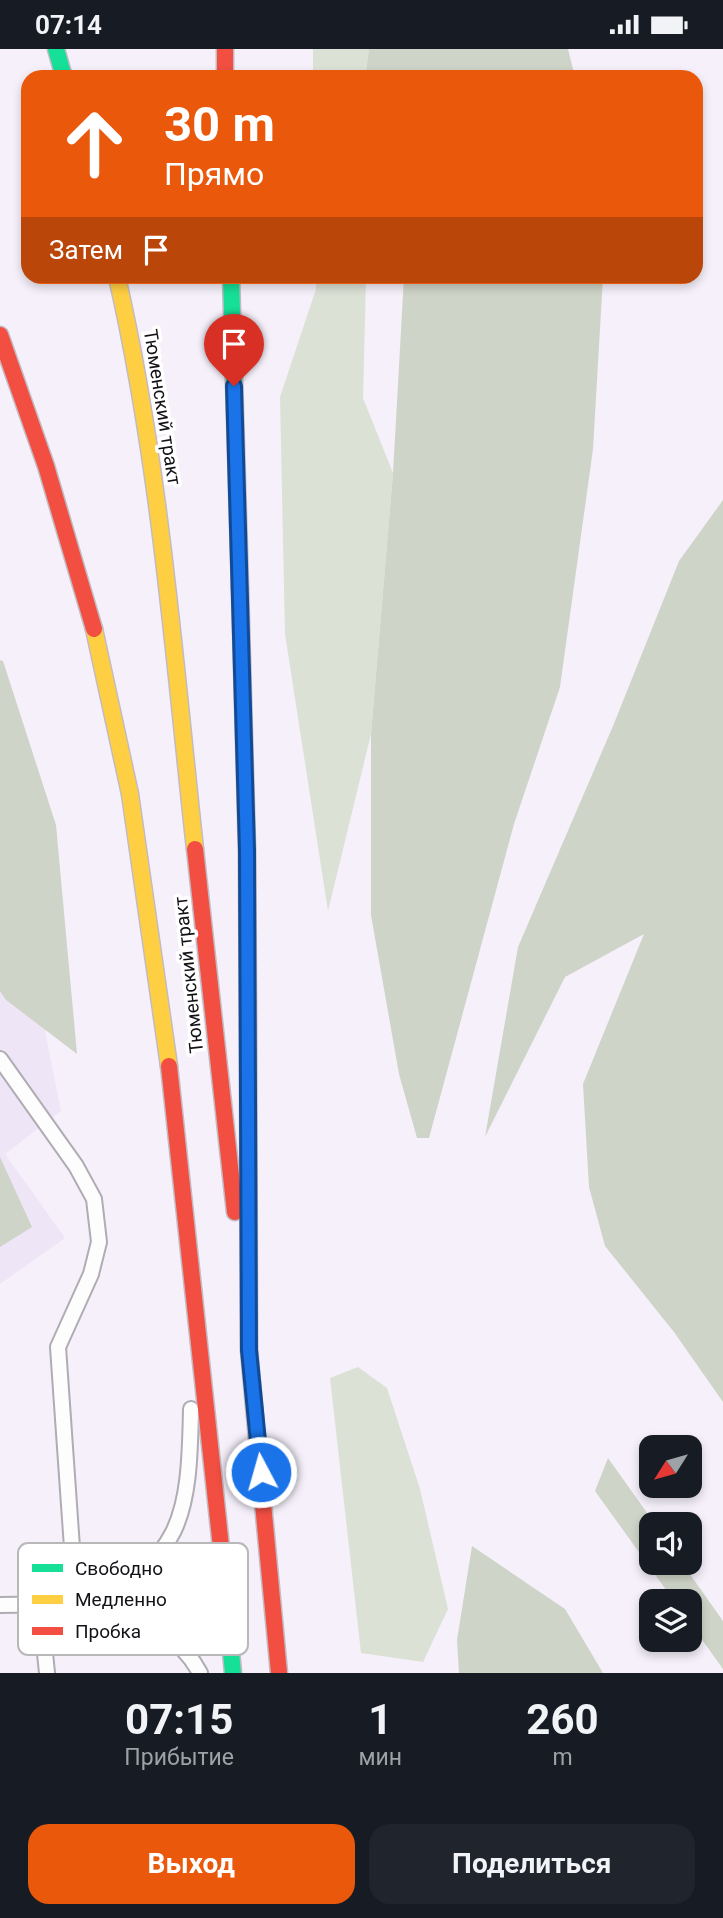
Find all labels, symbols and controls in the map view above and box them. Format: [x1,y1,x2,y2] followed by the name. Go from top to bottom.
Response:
[35,10,102,40] text: 07:14
[164,96,275,153] text: 30 m
[49,98,140,189] icon: ahead
[164,155,264,193] text: Прямо
[137,231,175,269] icon: arrive
[49,235,123,265] text: Затем
[204,314,264,386] pin
[215,325,253,363] icon: arrive
[139,328,186,487] street label: Тюменский тракт
[169,895,208,1054] street label: Тюменский тракт
[224,1435,298,1509] position arrow
[639,1435,702,1498] north arrow
[639,1435,702,1652] map controls
[639,1512,702,1575] button: sound
[18,1543,248,1655] legend
[75,1557,163,1580] text: Свободно
[75,1588,167,1611] text: Медленно
[639,1589,702,1652] button: layers
[75,1620,141,1643] text: Пробка
[125,1695,233,1744] text: 07:15
[368,1695,392,1744] text: 1
[526,1695,599,1744] text: 260
[124,1744,234,1771] text: Прибытие
[358,1744,402,1771] text: мин
[552,1744,573,1771] text: m
[28,1824,355,1904] button: Выход
[369,1824,695,1904] button: Поделиться

